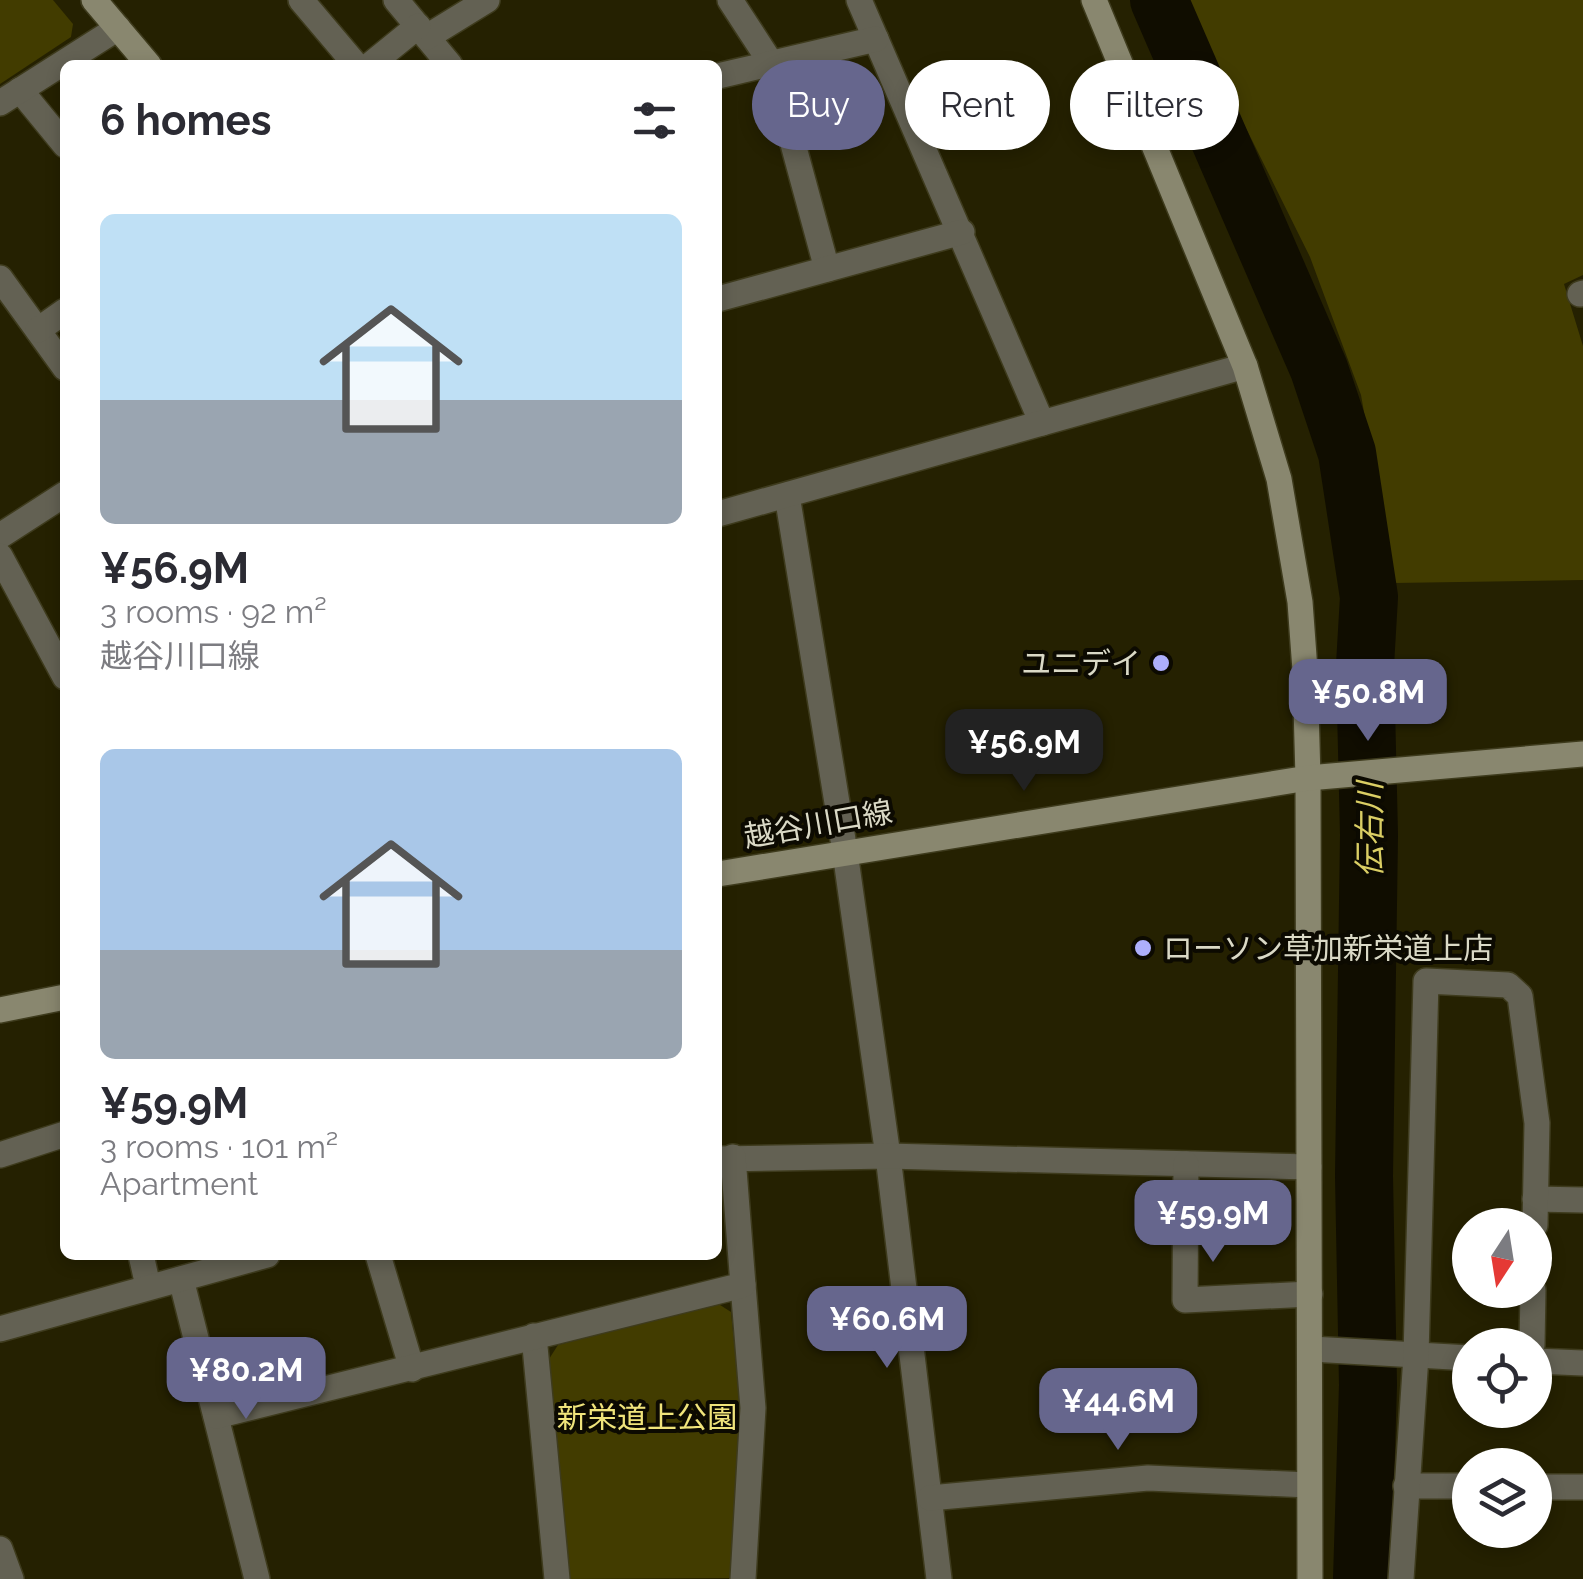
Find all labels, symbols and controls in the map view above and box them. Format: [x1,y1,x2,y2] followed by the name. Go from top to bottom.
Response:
[752,60,885,150] chip: Buy
[905,60,1050,150] chip: Rent
[1070,60,1239,150] chip: Filters
[627,93,682,148] icon: filters
[100,96,271,145] text: 6 homes
[301,279,481,459] icon: home
[100,544,249,593] text: ¥56.9M
[100,593,327,630] text: 3 rooms · 92 m²
[100,637,260,674] text: 越谷川口線
[1021,646,1141,681] place label: ユニデイ
[1150,652,1172,674] marker: ユニデイ
[1287,659,1449,744] pin: ¥50.8M
[1311,673,1425,710] text: ¥50.8M
[943,709,1105,794] pin: ¥56.9M
[967,723,1081,760] text: ¥56.9M
[1351,779,1388,878] water label: 伝右川
[741,794,895,854] street label: 越谷川口線
[301,814,481,994] icon: home
[1163,931,1493,966] place label: ローソン草加新栄道上店
[1132,937,1154,959] marker: ローソン草加新栄道上店
[100,1079,248,1128] text: ¥59.9M
[100,1128,338,1165] text: 3 rooms · 101 m²
[100,1165,258,1202] text: Apartment
[1132,1180,1294,1265] pin: ¥59.9M
[1156,1194,1270,1231] text: ¥59.9M
[1452,1208,1552,1308] north arrow
[1452,1208,1552,1548] map controls
[806,1286,968,1371] pin: ¥60.6M
[829,1300,945,1337] text: ¥60.6M
[1452,1328,1552,1428] button: locate
[165,1337,327,1422] pin: ¥80.2M
[189,1351,303,1388] text: ¥80.2M
[1037,1368,1199,1453] pin: ¥44.6M
[1061,1382,1175,1419] text: ¥44.6M
[557,1400,737,1435] park label: 新栄道上公園
[1452,1448,1552,1548] button: layers

